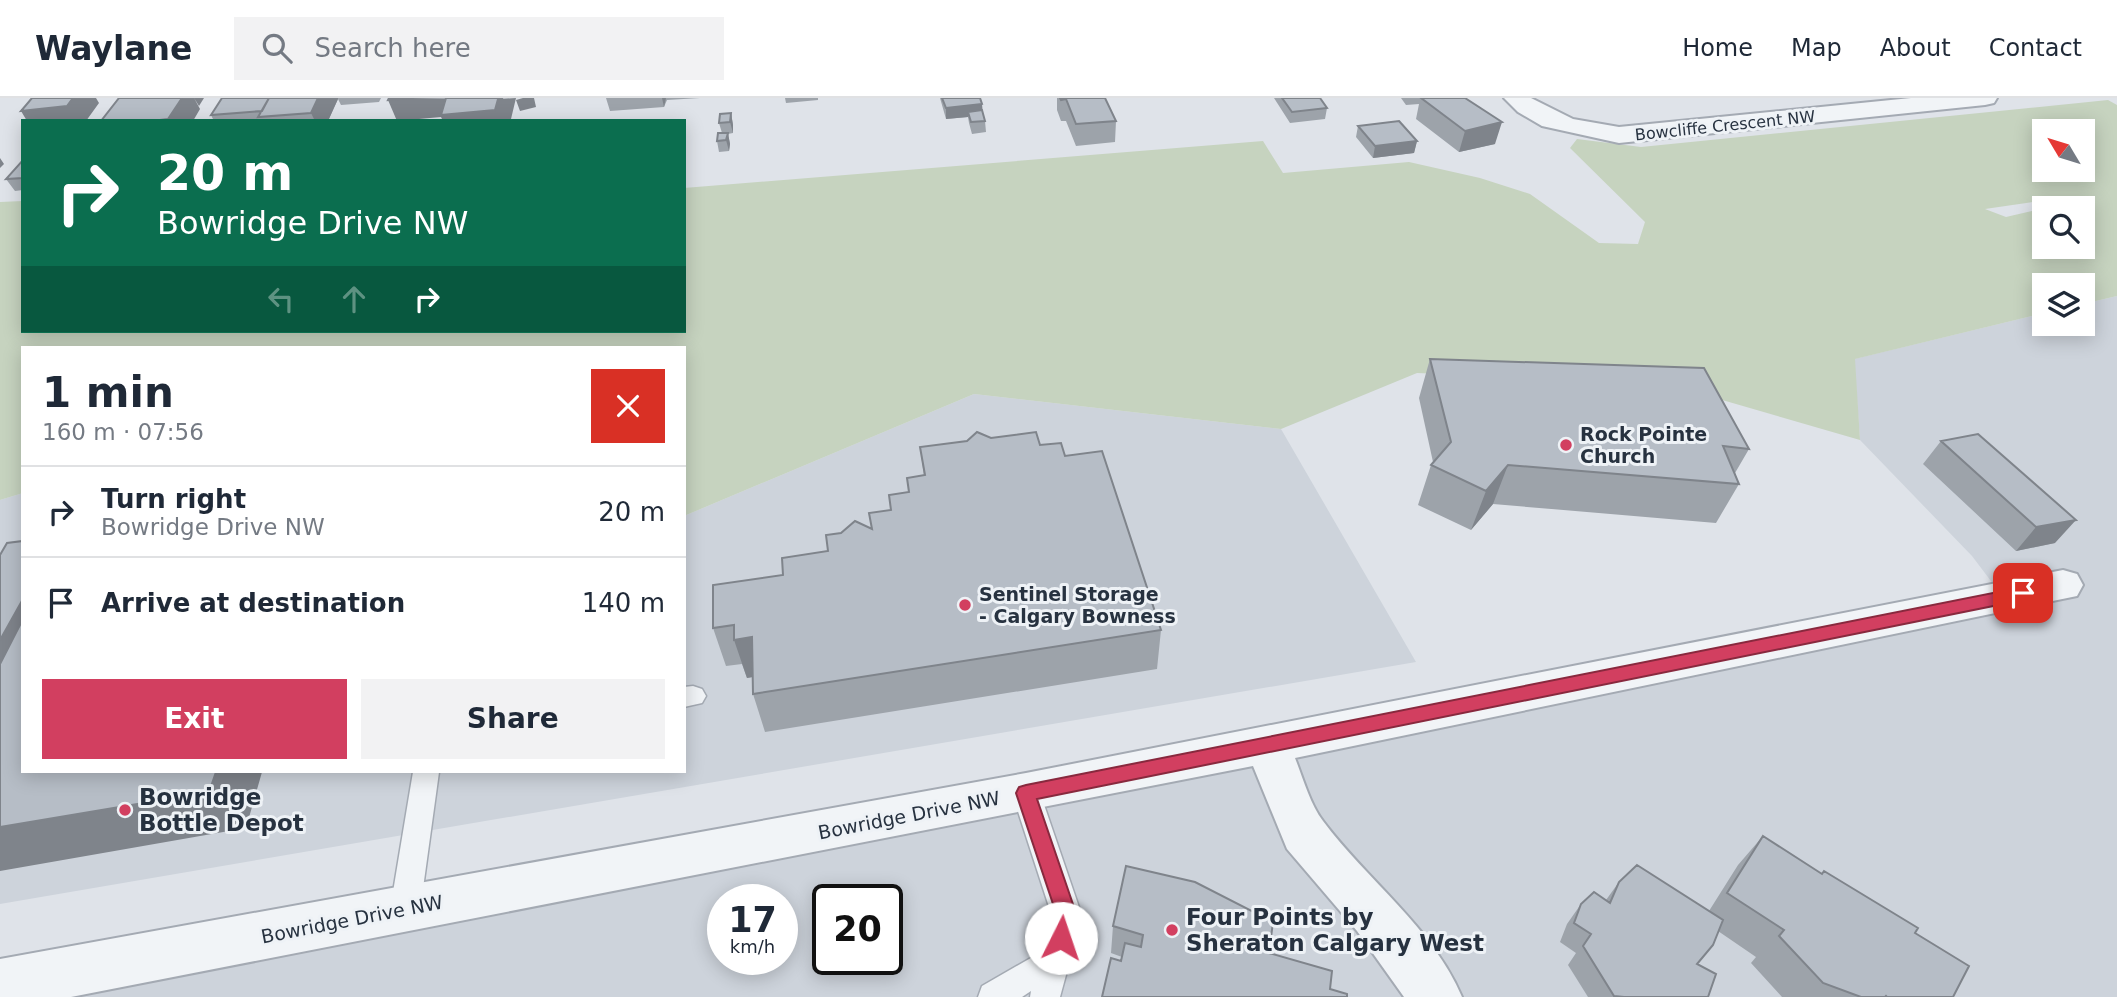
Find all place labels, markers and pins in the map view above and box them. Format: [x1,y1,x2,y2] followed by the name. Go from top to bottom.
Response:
[1580,423,1707,467] place label: Rock Pointe Church
[1558,437,1574,453] marker: Rock Pointe Church
[1993,563,2053,623] pin
[979,583,1176,627] place label: Sentinel Storage - Calgary Bowness
[957,597,973,613] marker: Sentinel Storage - Calgary Bowness
[139,784,304,836] place label: Bowridge Bottle Depot
[117,802,133,818] marker: Bowridge Bottle Depot
[1186,904,1484,956] place label: Four Points by Sheraton Calgary West
[1164,922,1180,938] marker: Four Points by Sheraton Calgary West

